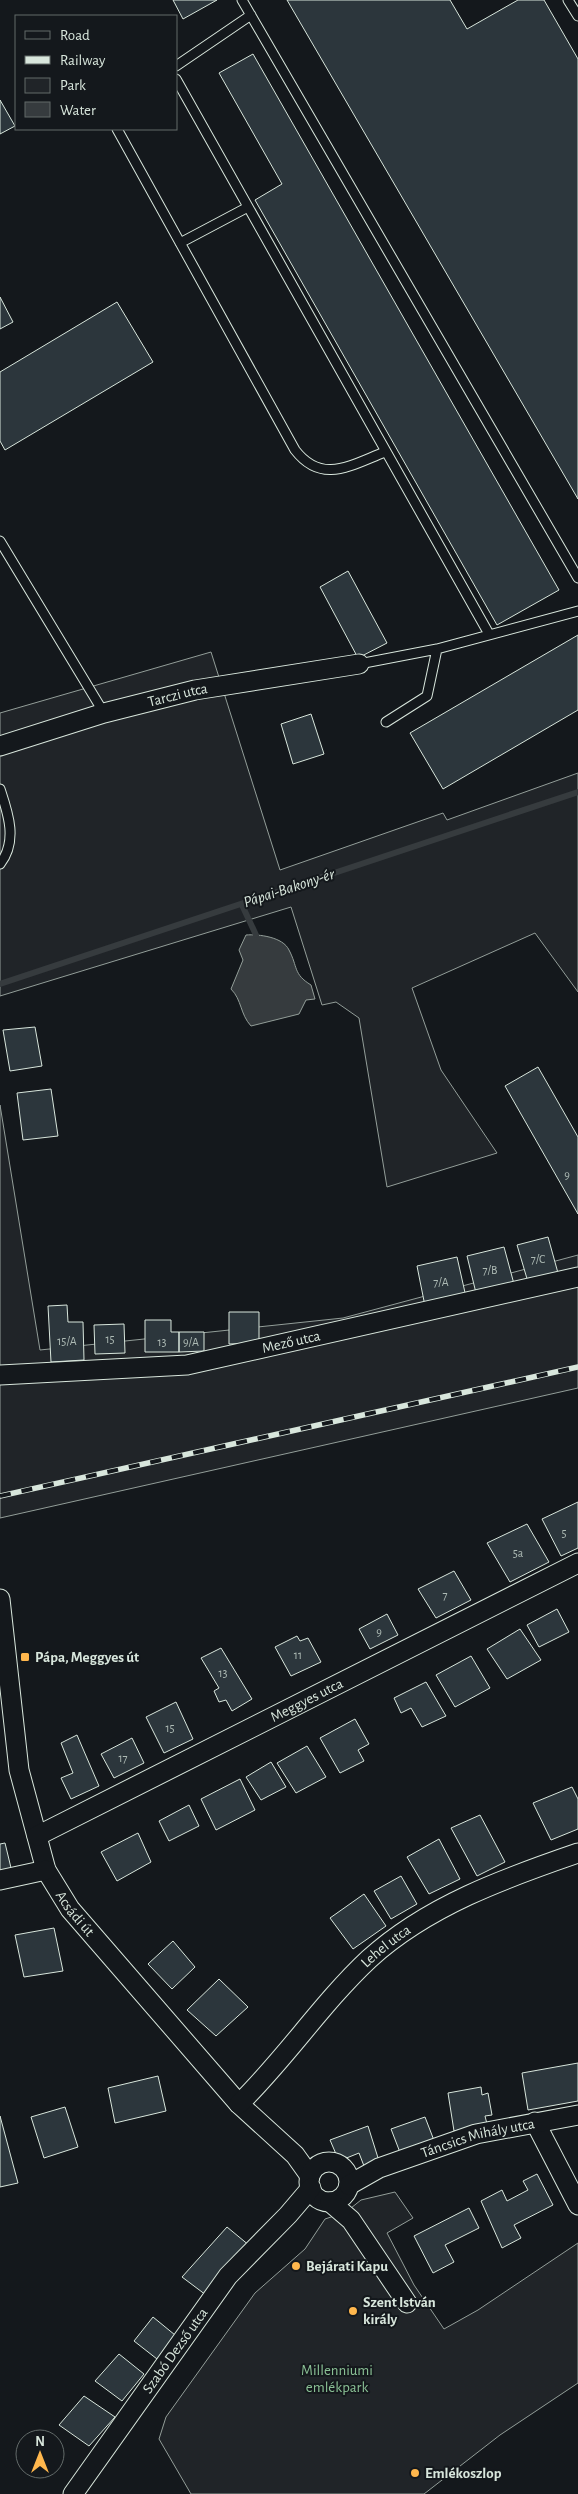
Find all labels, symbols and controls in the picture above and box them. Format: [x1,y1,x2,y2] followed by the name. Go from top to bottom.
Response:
[15,15,178,130] legend
[60,28,90,43] text: Road
[60,53,106,68] text: Railway
[60,78,86,93] text: Park
[60,103,96,118] text: Water
[146,681,209,709] street label: Tarczi utca
[241,866,338,911] water label: Pápai-Bakony-ér
[564,1169,570,1181] house number: 9
[531,1253,545,1265] house number: 7/C
[483,1264,497,1276] house number: 7/B
[433,1276,449,1288] house number: 7/A
[261,1328,322,1355] street label: Mező utca
[105,1333,115,1345] house number: 15
[57,1335,77,1347] house number: 15/A
[157,1336,167,1348] house number: 13
[183,1336,199,1348] house number: 9/A
[561,1527,567,1539] house number: 5
[513,1547,524,1559] house number: 5a
[442,1589,448,1601] house number: 7
[376,1626,382,1638] house number: 9
[294,1649,302,1661] house number: 11
[35,1650,139,1665] place label: Pápa, Meggyes út
[19,1651,31,1663] marker: Pápa, Meggyes út
[218,1667,228,1679] house number: 13
[268,1675,345,1724] street label: Meggyes utca
[165,1722,175,1734] house number: 15
[118,1752,128,1764] house number: 17
[53,1888,97,1939] street label: Acsádi út
[358,1922,413,1970] street label: Lehel utca
[419,2116,536,2160] street label: Táncsics Mihály utca
[306,2259,388,2274] place label: Bejárati Kapu
[290,2260,302,2272] marker: Bejárati Kapu
[363,2295,436,2327] place label: Szent István király
[140,2305,210,2396] street label: Szabó Dezső utca
[347,2305,359,2317] marker: Szent István király
[301,2363,373,2395] park label: Millenniumi emlékpark
[15,2429,65,2479] north arrow
[35,2435,45,2449] text: N
[425,2466,502,2481] place label: Emlékoszlop
[409,2467,421,2479] marker: Emlékoszlop

